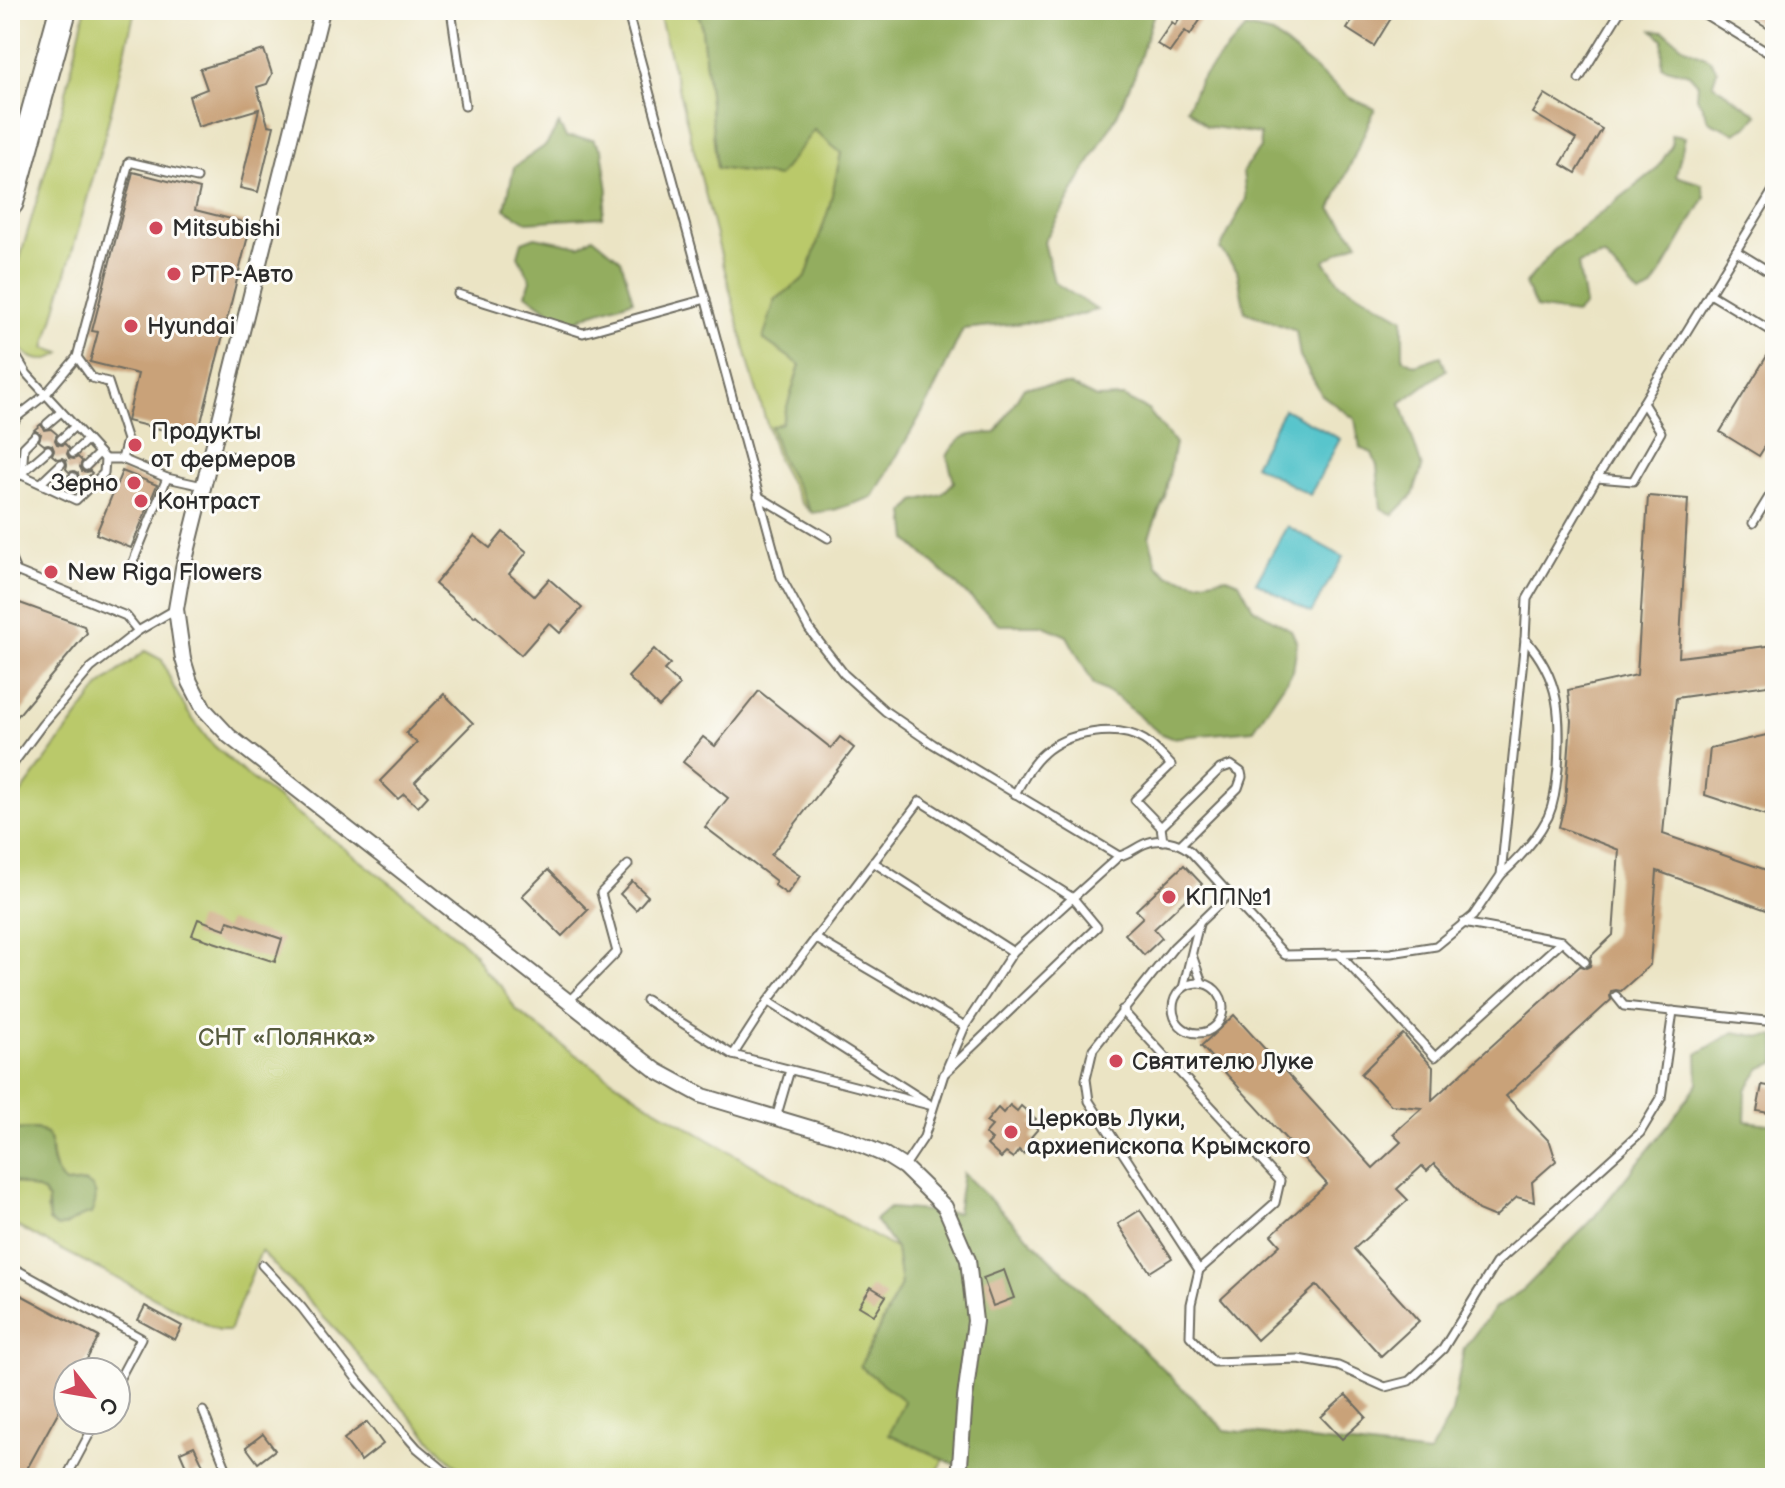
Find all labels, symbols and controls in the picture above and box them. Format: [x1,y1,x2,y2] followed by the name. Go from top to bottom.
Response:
[172,214,281,243] place label: Mitsubishi
[147,219,165,237] marker: Mitsubishi
[190,260,293,289] place label: РТР-Авто
[165,265,183,283] marker: РТР-Авто
[147,312,235,341] place label: Hyundai
[122,317,140,335] marker: Hyundai
[151,417,296,474] place label: Продукты от фермеров
[126,436,144,454] marker: Продукты от фермеров
[51,469,118,498] place label: Зерно
[125,474,143,492] marker: Зерно
[157,487,260,516] place label: Контраст
[132,492,150,510] marker: Контраст
[67,558,262,587] place label: New Riga Flowers
[42,563,60,581] marker: New Riga Flowers
[1185,883,1271,912] place label: КПП№1
[1160,888,1178,906] marker: КПП№1
[198,1023,376,1052] park label: СНТ «Полянка»
[1132,1047,1314,1076] place label: Святителю Луке
[1107,1052,1125,1070] marker: Святителю Луке
[1027,1104,1311,1161] place label: Церковь Луки, архиепископа Крымского
[1002,1123,1020,1141] marker: Церковь Луки, архиепископа Крымского
[52,1356,132,1436] north arrow
[92,1392,123,1419] text: С

